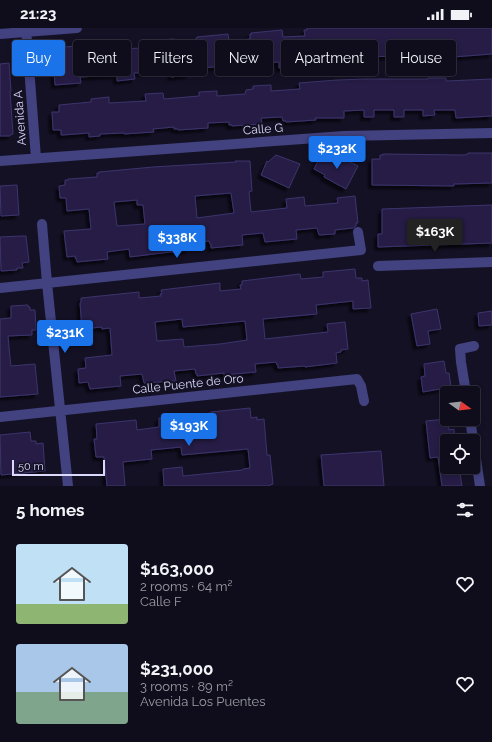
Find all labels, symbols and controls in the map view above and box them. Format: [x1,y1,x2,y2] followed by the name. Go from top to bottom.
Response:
[20,5,56,23] text: 21:23
[12,40,65,76] chip: Buy
[73,40,131,76] chip: Rent
[139,40,207,76] chip: Filters
[215,40,273,76] chip: New
[281,40,378,76] chip: Apartment
[386,40,456,76] chip: House
[11,90,29,146] street label: Avenida A
[243,121,283,137] street label: Calle G
[309,136,365,170] pin: $232K
[318,141,356,156] text: $232K
[407,219,463,253] pin: $163K
[416,224,454,239] text: $163K
[149,225,205,259] pin: $338K
[157,230,197,245] text: $338K
[37,320,93,354] pin: $231K
[46,325,84,340] text: $231K
[132,371,244,397] street label: Calle Puente de Oro
[440,386,480,426] north arrow
[440,386,480,474] map controls
[161,413,217,447] pin: $193K
[170,418,208,433] text: $193K
[440,434,480,474] button: locate
[12,458,105,477] scale bar
[18,460,44,473] text: 50 m
[454,499,476,521] icon: filters
[16,500,84,520] text: 5 homes
[140,559,214,579] text: $163,000
[48,560,96,608] icon: home
[454,573,476,595] icon: heart
[140,579,232,594] text: 2 rooms · 64 m²
[140,594,182,609] text: Calle F
[140,659,214,679] text: $231,000
[48,660,96,708] icon: home
[454,673,476,695] icon: heart
[140,679,233,694] text: 3 rooms · 89 m²
[140,694,265,709] text: Avenida Los Puentes

